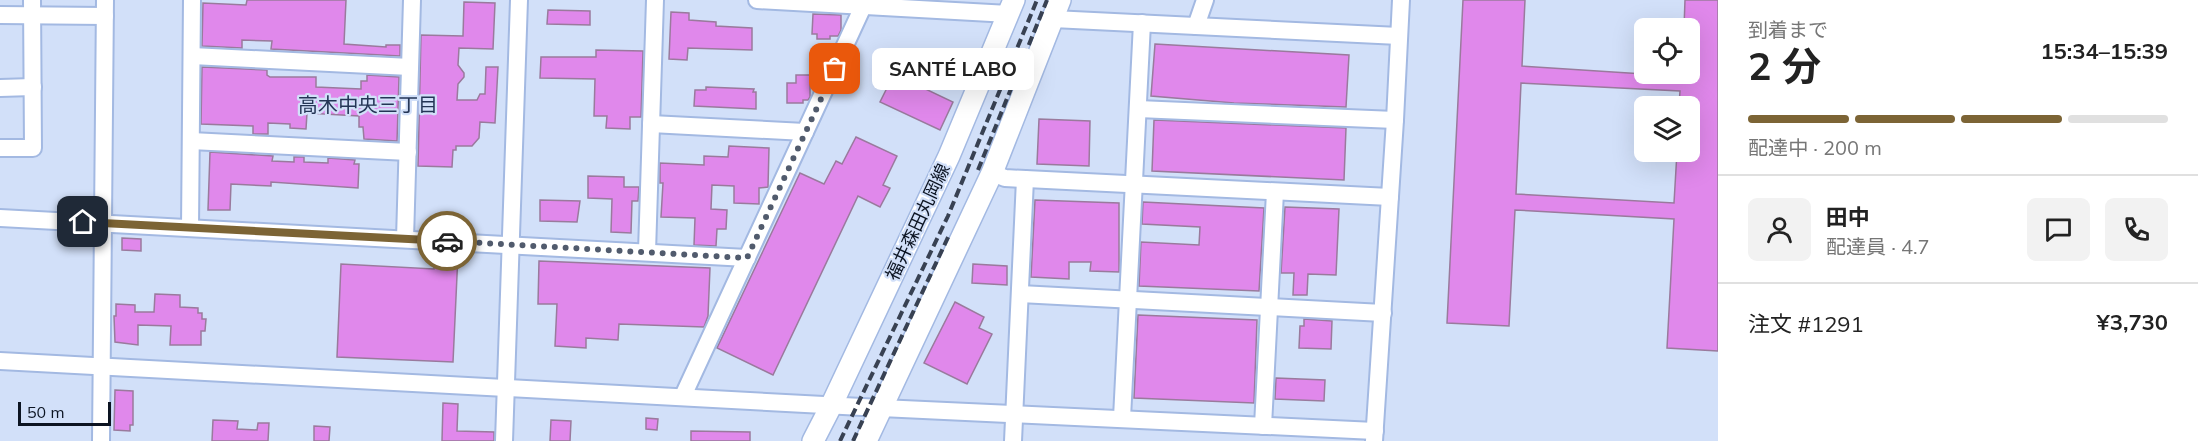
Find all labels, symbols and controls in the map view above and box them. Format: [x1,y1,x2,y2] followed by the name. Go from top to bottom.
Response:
[1748,17,1828,42] text: 到着まで
[1634,18,1700,162] map controls
[1634,18,1700,84] button: locate
[2040,37,2168,65] text: 15:34–15:39
[1748,41,1821,90] text: 2 分
[809,43,860,94] pin
[871,48,1033,90] callout: SANTÉ LABO
[818,52,851,85] icon: bag
[889,56,1017,81] text: SANTÉ LABO
[298,92,438,117] district label: 高木中央三丁目
[1634,96,1700,162] button: layers
[1748,135,1882,160] text: 配達中 · 200 m
[880,160,955,284] street label: 福井森田丸岡線
[57,196,108,247] pin
[1748,198,1811,261] button: person
[2027,198,2090,261] button: chat
[2105,198,2168,261] button: phone
[1826,203,1870,231] text: 田中
[66,205,99,238] icon: home
[417,211,477,271] courier
[431,225,464,258] icon: car
[1826,234,1930,259] text: 配達員 · 4.7
[2097,308,2168,336] text: ¥3,730
[1748,310,1864,338] text: 注文 #1291
[18,399,111,426] scale bar
[27,402,64,422] text: 50 m

